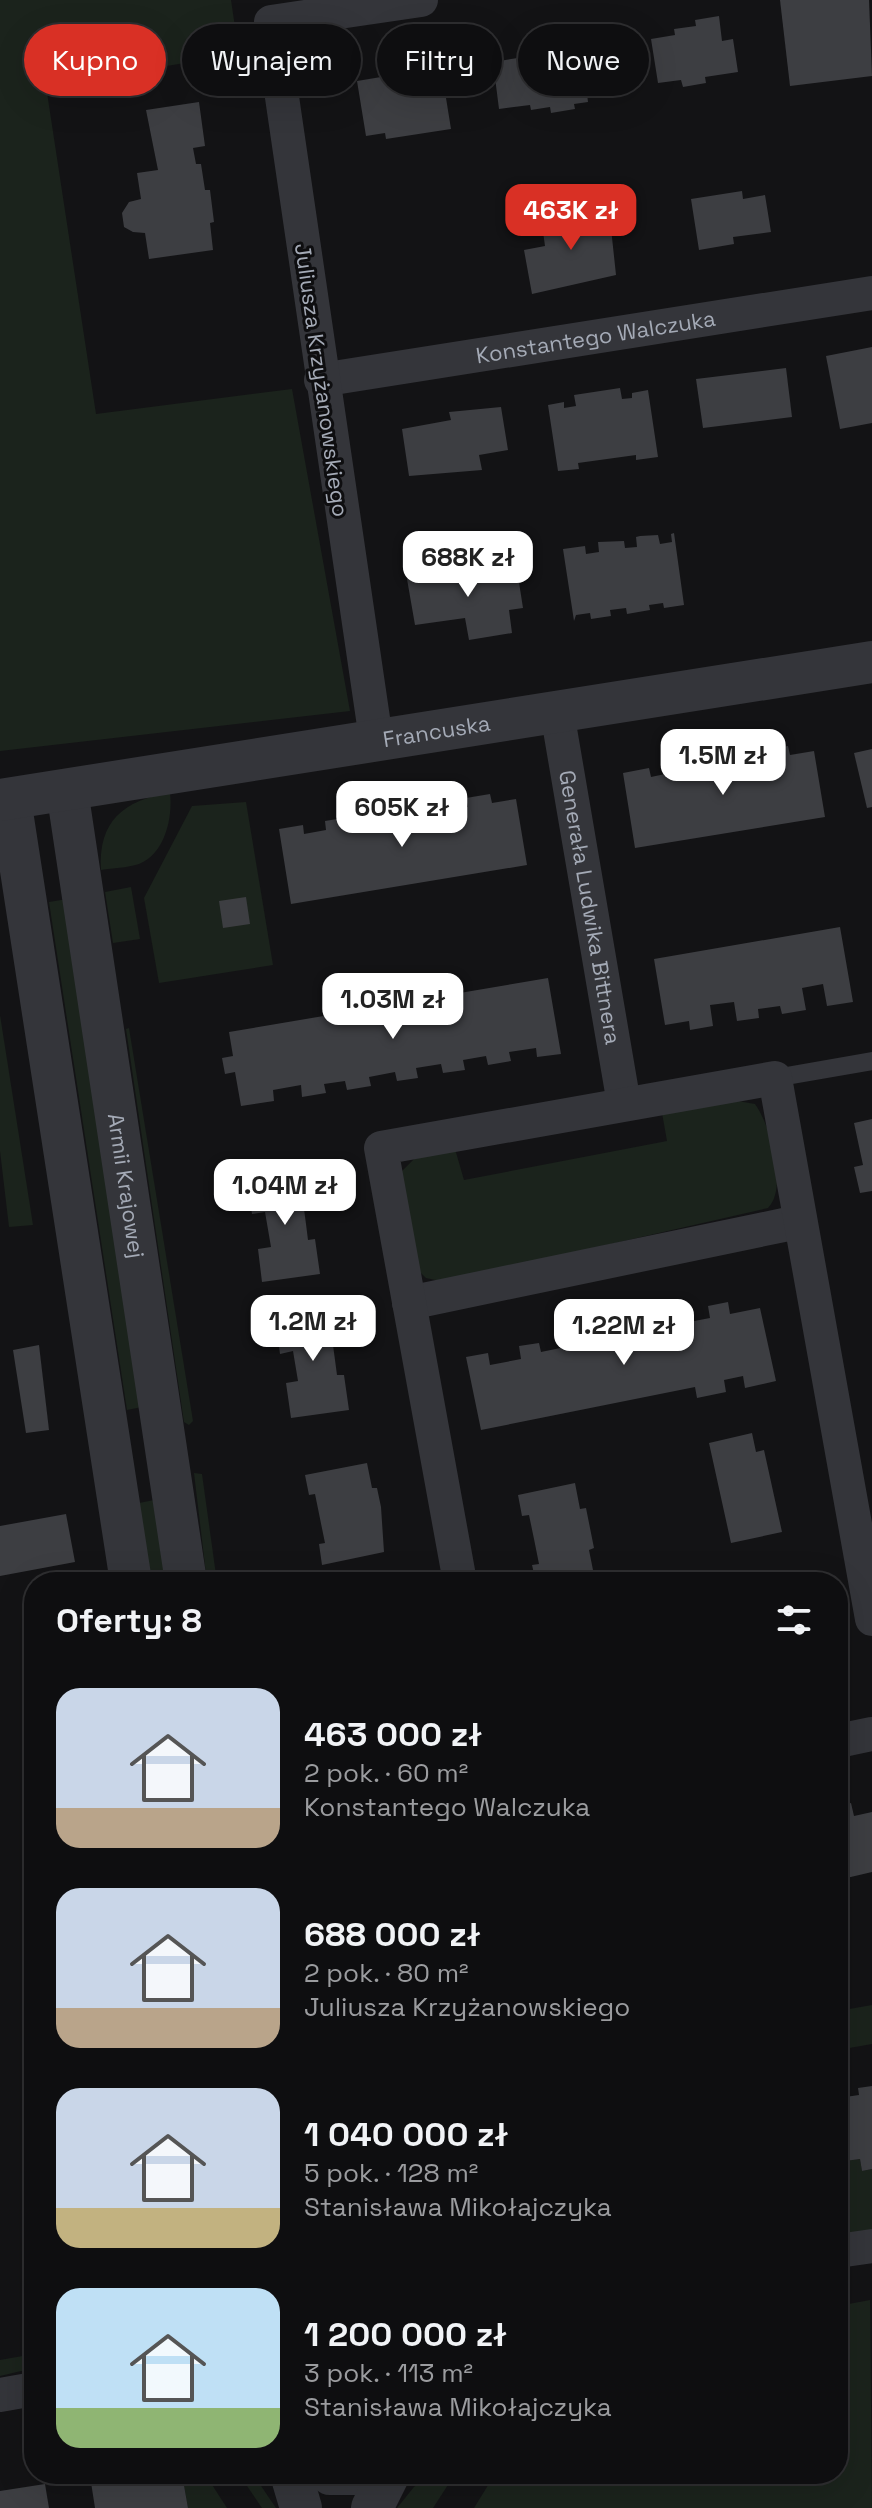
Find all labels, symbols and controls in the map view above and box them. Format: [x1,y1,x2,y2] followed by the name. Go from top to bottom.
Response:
[24,24,166,96] chip: Kupno
[182,24,361,96] chip: Wynajem
[377,24,502,96] chip: Filtry
[518,24,649,96] chip: Nowe
[497,184,645,252] pin: 463K zł
[523,193,619,227] text: 463K zł
[289,241,355,519] street label: Juliusza Krzyżanowskiego
[474,304,718,369] street label: Konstantego Walczuka
[394,531,542,599] pin: 688K zł
[421,540,515,574] text: 688K zł
[381,709,493,753] street label: Francuska
[649,729,797,797] pin: 1.5M zł
[679,738,767,772] text: 1.5M zł
[553,768,628,1047] street label: Generała Ludwika Bittnera
[328,781,476,849] pin: 605K zł
[354,790,450,824] text: 605K zł
[310,973,476,1041] pin: 1.03M zł
[340,982,446,1016] text: 1.03M zł
[102,1111,151,1260] street label: Armii Krajowej
[202,1159,368,1227] pin: 1.04M zł
[232,1168,338,1202] text: 1.04M zł
[239,1295,387,1363] pin: 1.2M zł
[541,1299,707,1367] pin: 1.22M zł
[269,1304,357,1338] text: 1.2M zł
[572,1308,676,1342] text: 1.22M zł
[772,1598,816,1642] icon: filters
[56,1599,202,1642] text: Oferty: 8
[304,1713,482,1756] text: 463 000 zł
[120,1720,216,1816] icon: home
[304,1756,468,1790] text: 2 pok. · 60 m²
[304,1790,590,1824] text: Konstantego Walczuka
[304,1913,481,1956] text: 688 000 zł
[120,1920,216,2016] icon: home
[304,1956,469,1990] text: 2 pok. · 80 m²
[304,1990,630,2024] text: Juliusza Krzyżanowskiego
[304,2113,509,2156] text: 1 040 000 zł
[120,2120,216,2216] icon: home
[304,2156,478,2190] text: 5 pok. · 128 m²
[304,2190,612,2224] text: Stanisława Mikołajczyka
[304,2313,507,2356] text: 1 200 000 zł
[120,2320,216,2416] icon: home
[304,2356,473,2390] text: 3 pok. · 113 m²
[304,2390,612,2424] text: Stanisława Mikołajczyka

